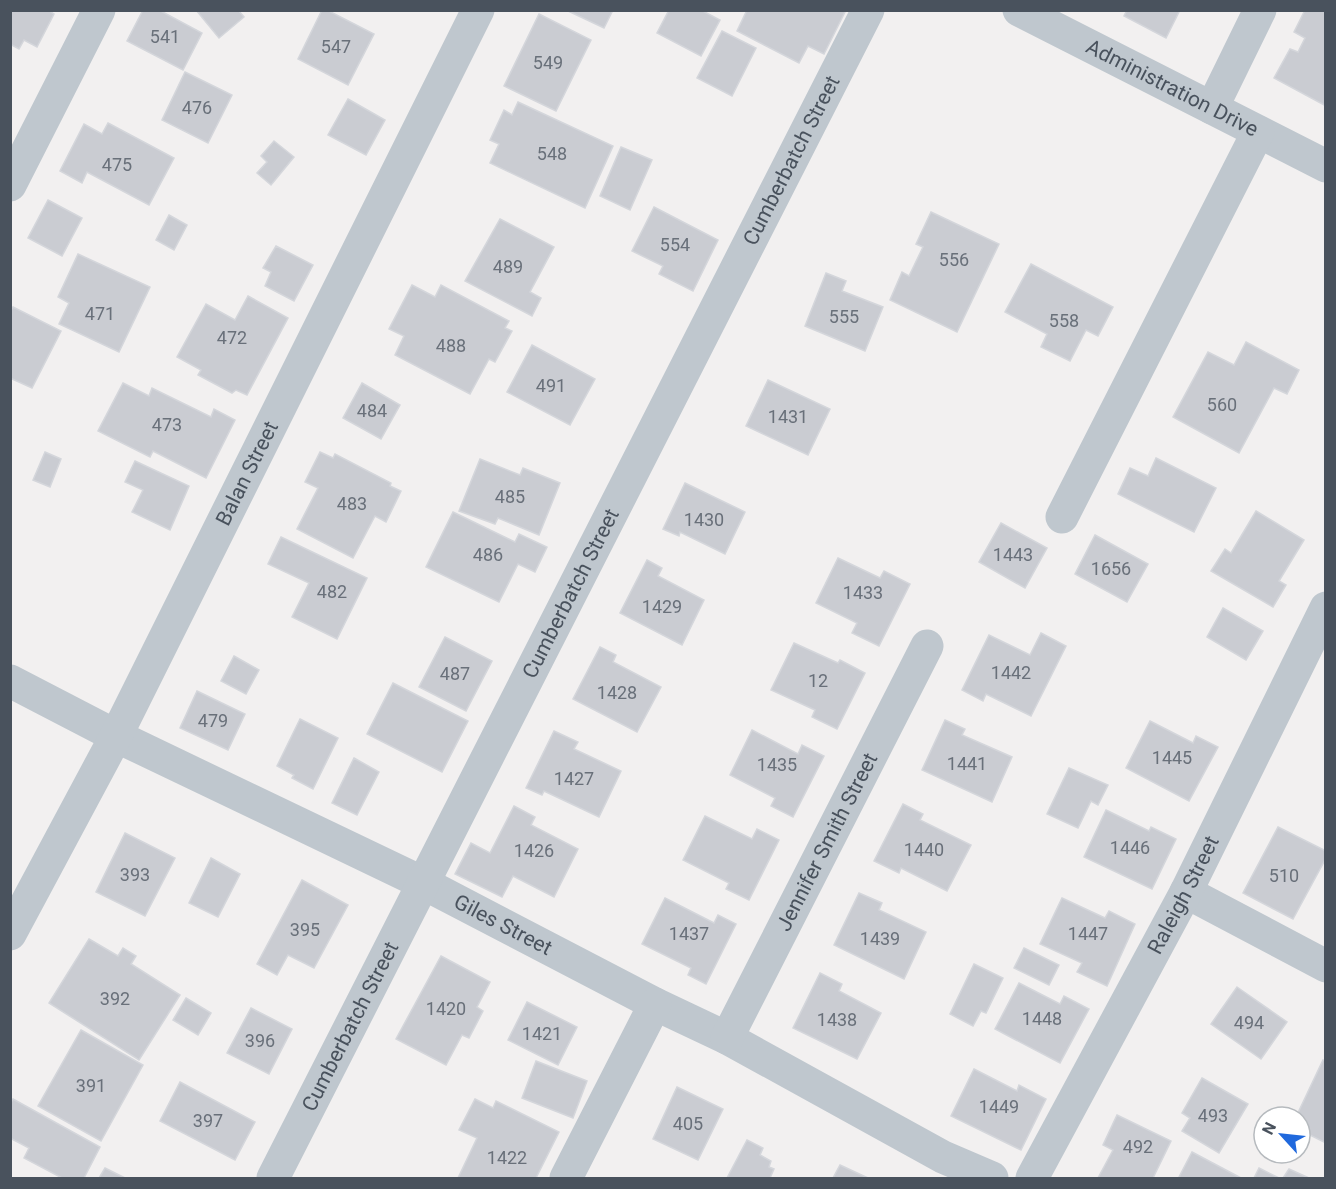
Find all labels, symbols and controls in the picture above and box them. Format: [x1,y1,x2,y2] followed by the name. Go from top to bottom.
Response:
[150,26,180,47] house number: 541
[1082,34,1262,142] street label: Administration Drive
[321,36,351,57] house number: 547
[533,52,563,73] house number: 549
[738,72,845,249] street label: Cumberbatch Street
[182,97,212,118] house number: 476
[537,143,567,164] house number: 548
[102,154,132,175] house number: 475
[660,234,690,255] house number: 554
[939,249,969,270] house number: 556
[493,256,523,277] house number: 489
[85,303,115,324] house number: 471
[829,306,859,327] house number: 555
[1049,310,1079,331] house number: 558
[217,327,247,348] house number: 472
[436,335,466,356] house number: 488
[536,375,566,396] house number: 491
[1207,394,1237,415] house number: 560
[357,400,387,421] house number: 484
[768,406,808,427] house number: 1431
[152,414,182,435] house number: 473
[211,417,283,529] street label: Balan Street
[495,486,525,507] house number: 485
[337,493,367,514] house number: 483
[518,505,624,682] street label: Cumberbatch Street
[684,509,724,530] house number: 1430
[473,544,503,565] house number: 486
[993,544,1033,565] house number: 1443
[1091,558,1131,579] house number: 1656
[317,581,347,602] house number: 482
[843,582,883,603] house number: 1433
[642,596,682,617] house number: 1429
[991,662,1031,683] house number: 1442
[440,663,470,684] house number: 487
[808,670,828,691] house number: 12
[597,682,637,703] house number: 1428
[198,710,228,731] house number: 479
[1152,747,1192,768] house number: 1445
[772,749,882,935] street label: Jennifer Smith Street
[947,753,987,774] house number: 1441
[757,754,797,775] house number: 1435
[554,768,594,789] house number: 1427
[1143,832,1224,958] street label: Raleigh Street
[1110,837,1150,858] house number: 1446
[904,839,944,860] house number: 1440
[514,840,554,861] house number: 1426
[120,864,150,885] house number: 393
[1269,865,1299,886] house number: 510
[450,889,556,960] street label: Giles Street
[290,919,320,940] house number: 395
[669,923,709,944] house number: 1437
[1068,923,1108,944] house number: 1447
[860,928,900,949] house number: 1439
[297,938,403,1115] street label: Cumberbatch Street
[100,988,130,1009] house number: 392
[426,998,466,1019] house number: 1420
[1022,1008,1062,1029] house number: 1448
[817,1009,857,1030] house number: 1438
[1234,1012,1264,1033] house number: 494
[522,1023,562,1044] house number: 1421
[245,1030,275,1051] house number: 396
[76,1075,106,1096] house number: 391
[979,1096,1019,1117] house number: 1449
[1198,1105,1228,1126] house number: 493
[1252,1105,1312,1165] north arrow
[193,1110,223,1131] house number: 397
[673,1113,703,1134] house number: 405
[1258,1119,1280,1138] text: N
[1123,1136,1153,1157] house number: 492
[487,1147,527,1168] house number: 1422

